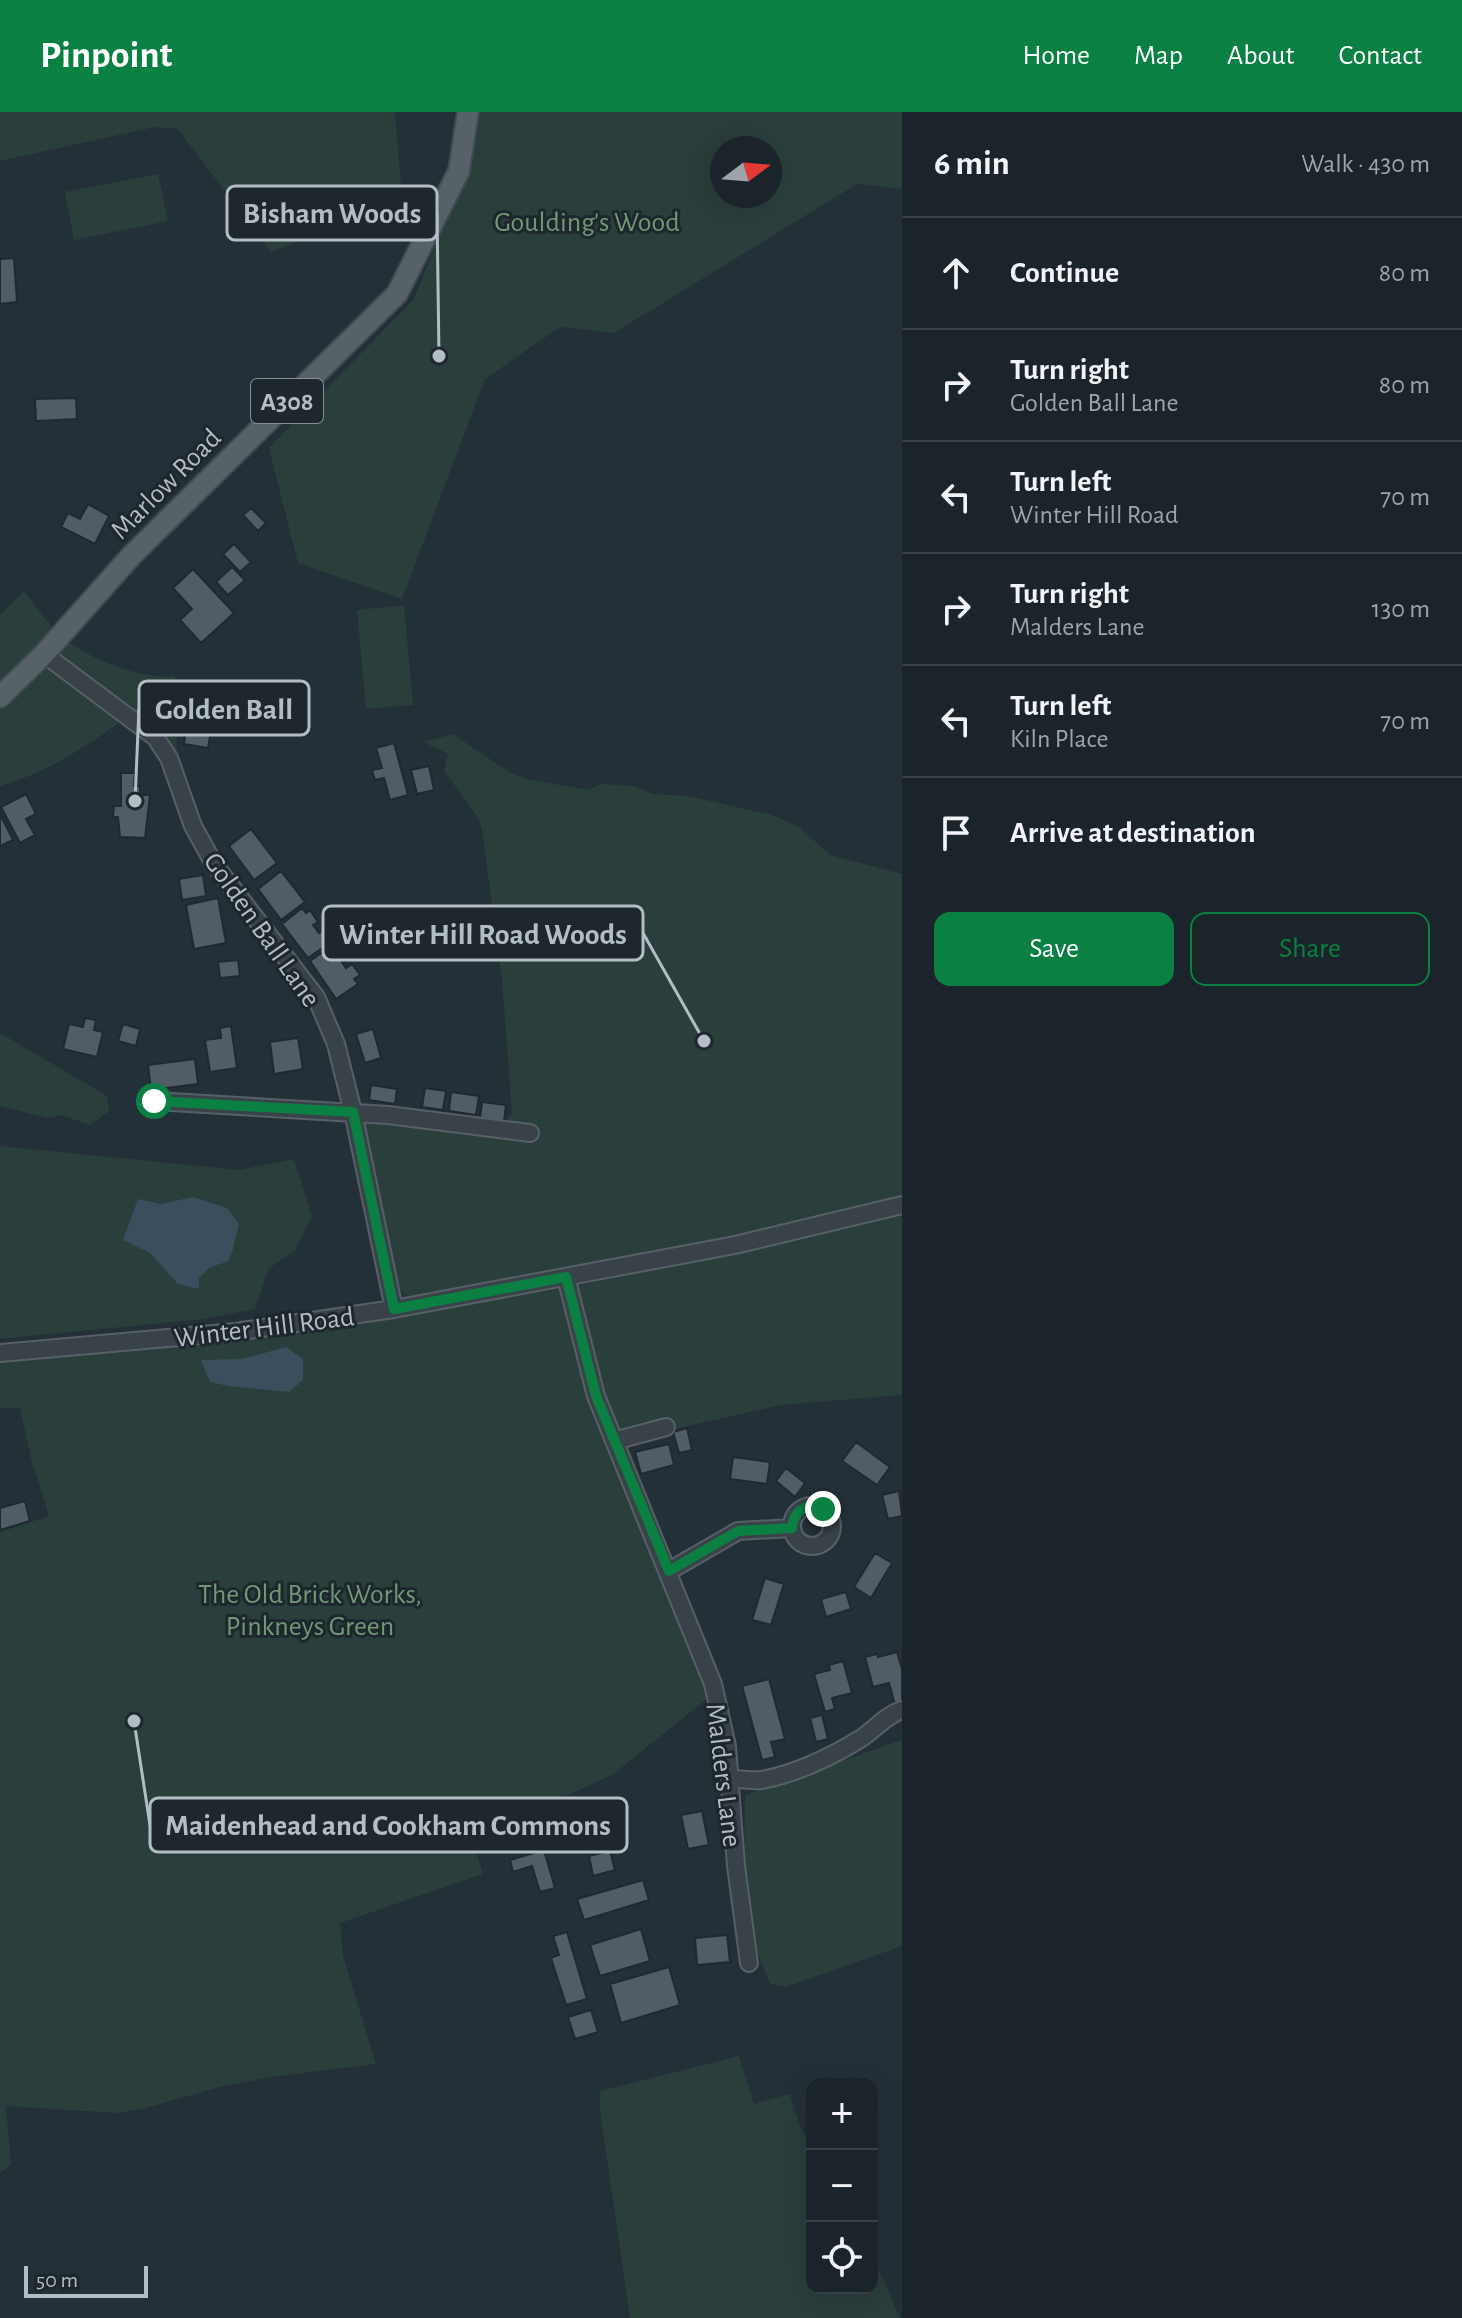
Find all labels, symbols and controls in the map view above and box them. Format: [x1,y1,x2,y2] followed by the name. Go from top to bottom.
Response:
[40,37,172,75] text: Pinpoint
[1023,42,1090,70] text: Home
[1134,42,1183,70] text: Map
[1227,42,1295,70] text: About
[1339,42,1422,70] text: Contact
[710,136,782,208] north arrow
[934,147,1010,181] text: 6 min
[1301,151,1430,177] text: Walk · 430 m
[227,186,437,240] callout: Bisham Woods
[243,199,421,229] text: Bisham Woods
[494,209,680,237] park label: Goulding's Wood
[934,251,978,295] icon: ahead
[1010,258,1119,288] text: Continue
[1379,260,1430,286] text: 80 m
[1010,355,1129,385] text: Turn right
[934,363,978,407] icon: right
[1379,372,1430,398] text: 80 m
[251,379,323,423] road number: A308
[1010,390,1179,416] text: Golden Ball Lane
[106,424,227,545] street label: Marlow Road
[1010,467,1111,497] text: Turn left
[934,475,978,519] icon: left
[1380,484,1430,510] text: 70 m
[1010,502,1178,528] text: Winter Hill Road
[1010,579,1129,609] text: Turn right
[934,587,978,631] icon: right
[1372,596,1430,622] text: 130 m
[1010,614,1144,640] text: Malders Lane
[139,681,309,735] callout: Golden Ball
[1010,691,1111,721] text: Turn left
[155,695,293,725] text: Golden Ball
[934,699,978,743] icon: left
[1380,708,1430,734] text: 70 m
[1010,726,1109,752] text: Kiln Place
[934,811,978,855] icon: arrive
[1010,818,1256,848] text: Arrive at destination
[198,848,325,1013] street label: Golden Ball Lane
[323,906,643,960] callout: Winter Hill Road Woods
[934,912,1174,986] button: Save
[1190,912,1430,986] button: Share
[339,920,627,950] text: Winter Hill Road Woods
[136,1083,172,1119] route start
[173,1303,356,1353] street label: Winter Hill Road
[805,1491,841,1527] route end
[198,1581,422,1641] park label: The Old Brick Works, Pinkneys Green
[700,1702,746,1849] street label: Malders Lane
[150,1798,627,1852] callout: Maidenhead and Cookham Commons
[165,1811,611,1841] text: Maidenhead and Cookham Commons
[806,2078,878,2294] map controls
[806,2078,878,2150] button: +
[806,2150,878,2222] button: −
[806,2222,878,2294] button: locate
[24,2262,148,2298] scale bar
[36,2269,78,2291] text: 50 m

